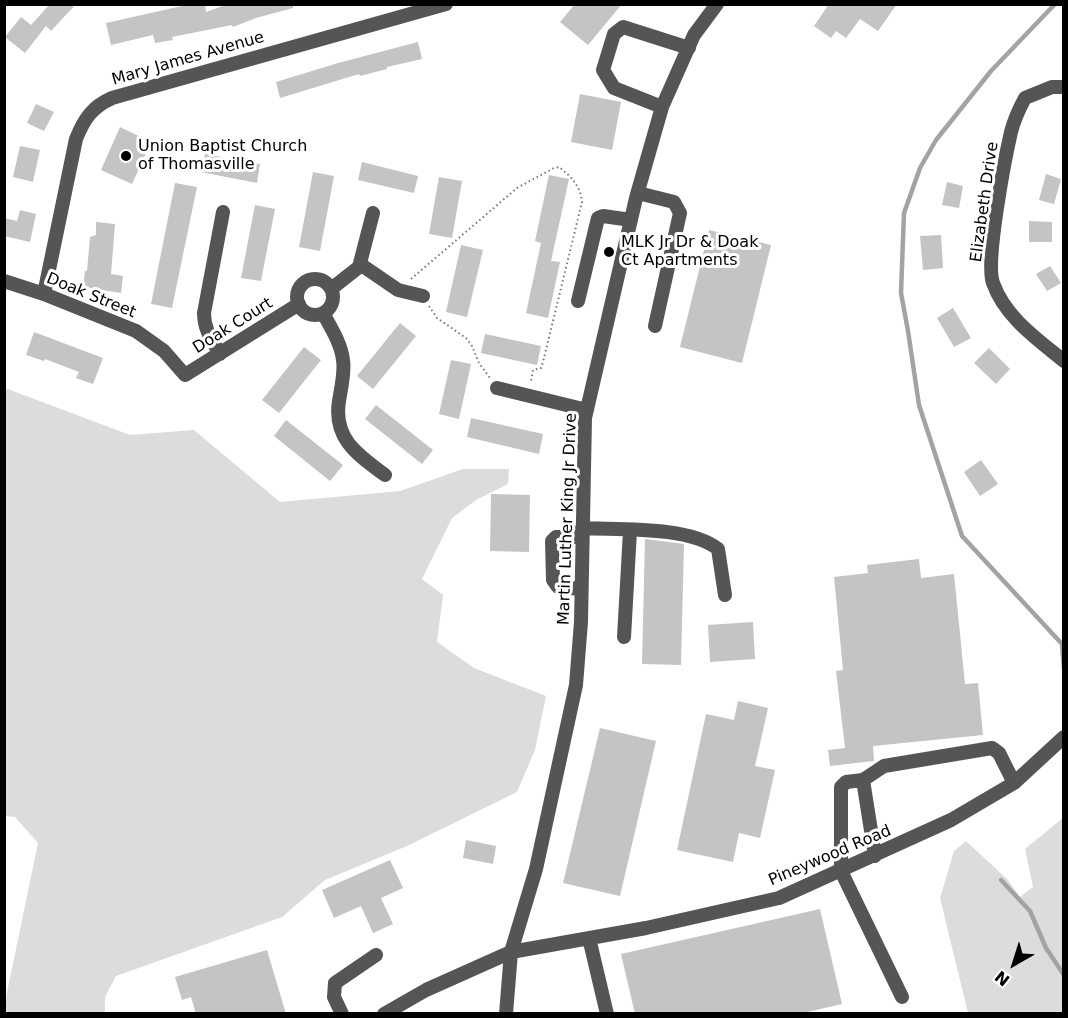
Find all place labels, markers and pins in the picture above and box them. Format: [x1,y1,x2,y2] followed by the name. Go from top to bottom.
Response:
[138,137,307,175] place label: Union Baptist Church of Thomasville
[119,149,133,163] marker: Union Baptist Church of Thomasville
[621,233,758,271] place label: MLK Jr Dr & Doak Ct Apartments
[602,245,616,259] marker: MLK Jr Dr & Doak Ct Apartments

